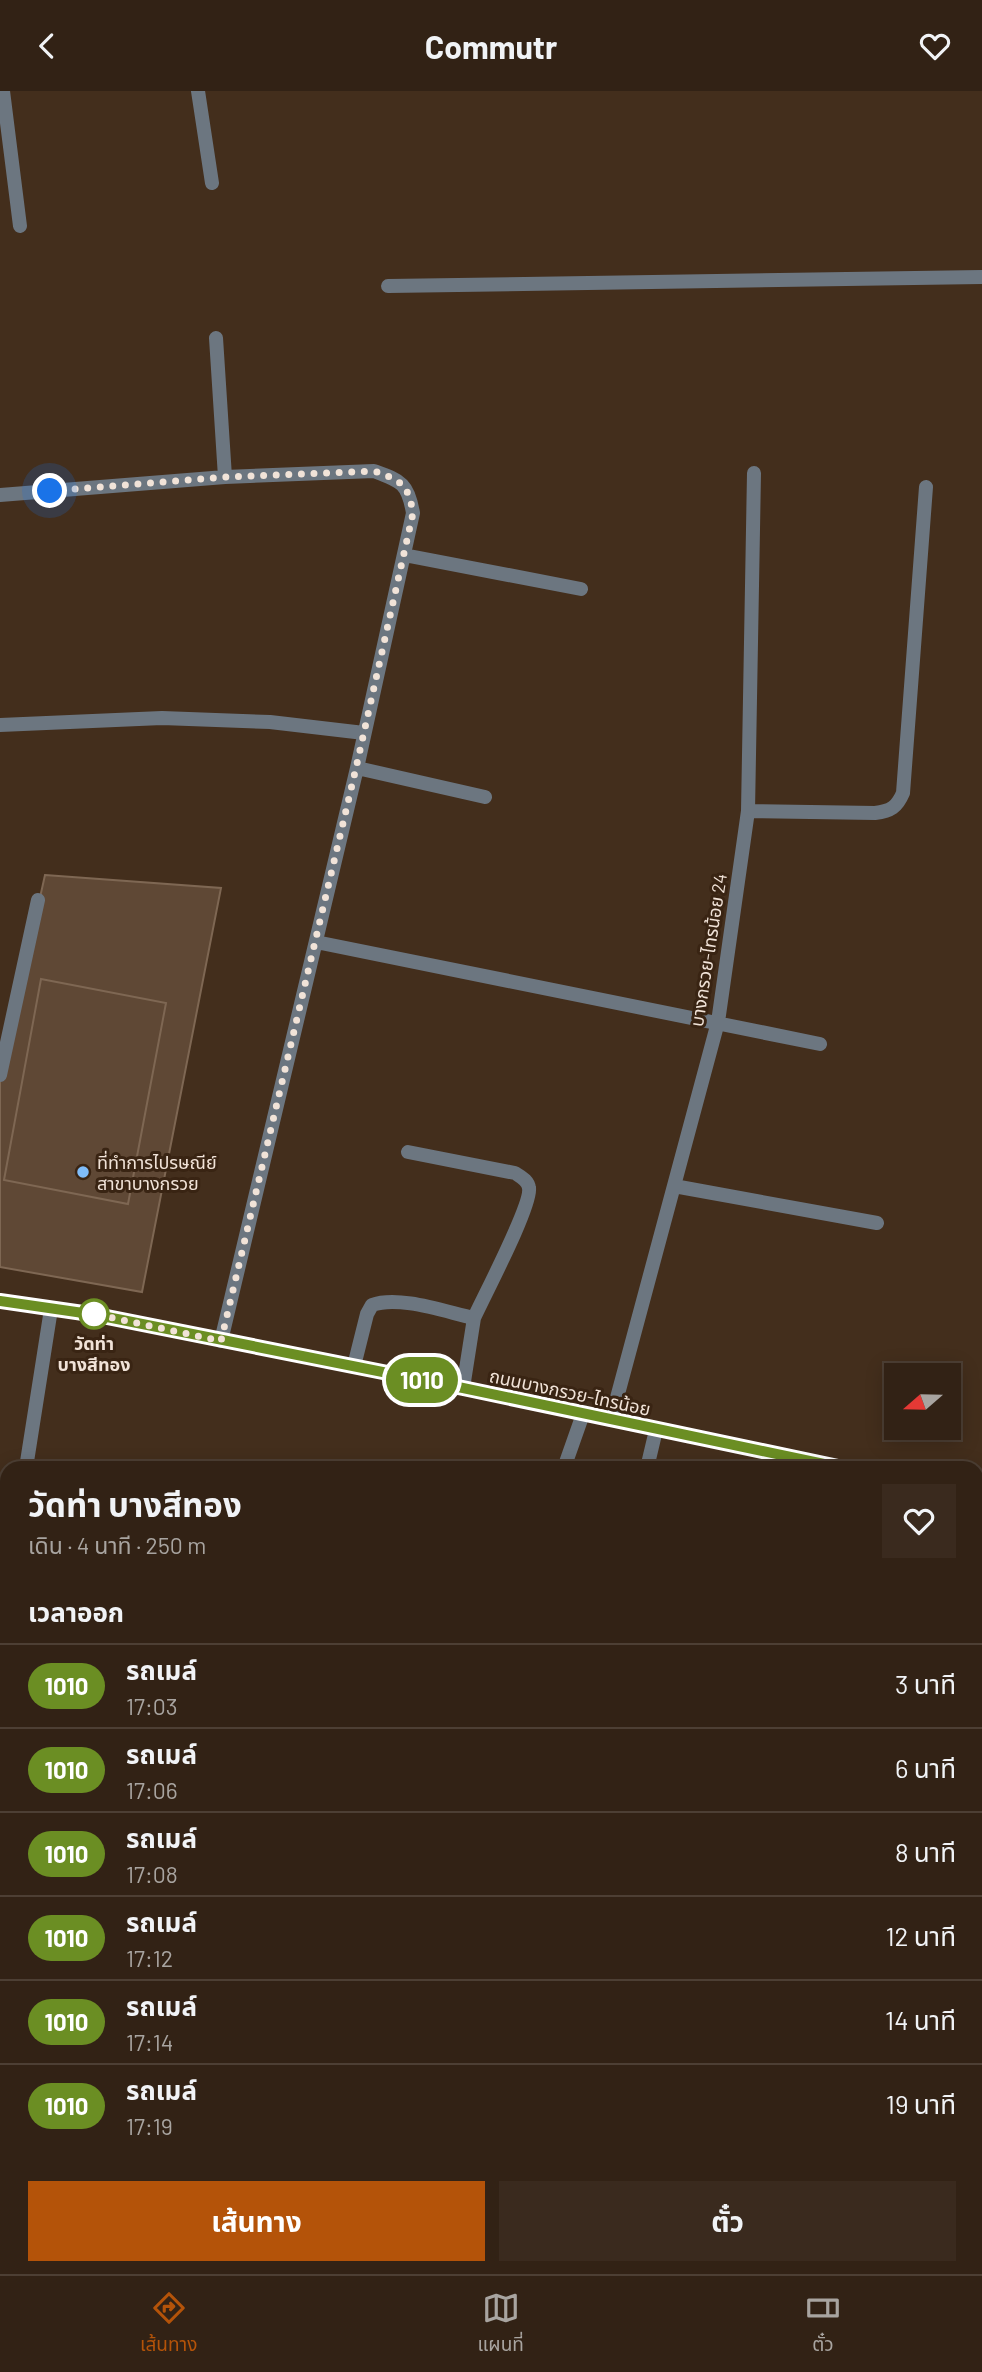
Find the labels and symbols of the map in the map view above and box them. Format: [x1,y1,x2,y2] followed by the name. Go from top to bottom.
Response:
[32,473,67,508] your location
[685,872,731,1028] street label: บางกรวย-ไทรน้อย 24
[97,1150,217,1194] place label: ที่ทำการไปรษณีย์ สาขาบางกรวย
[75,1164,91,1180] marker: ที่ทำการไปรษณีย์ สาขาบางกรวย
[79,1299,109,1329] marker: วัดท่า บางสีทอง
[58,1332,130,1375] place label: วัดท่า บางสีทอง
[373,1357,471,1403] line badge: 1010
[884,1363,961,1440] north arrow
[487,1364,653,1420] street label: ถนนบางกรวย-ไทรน้อย

